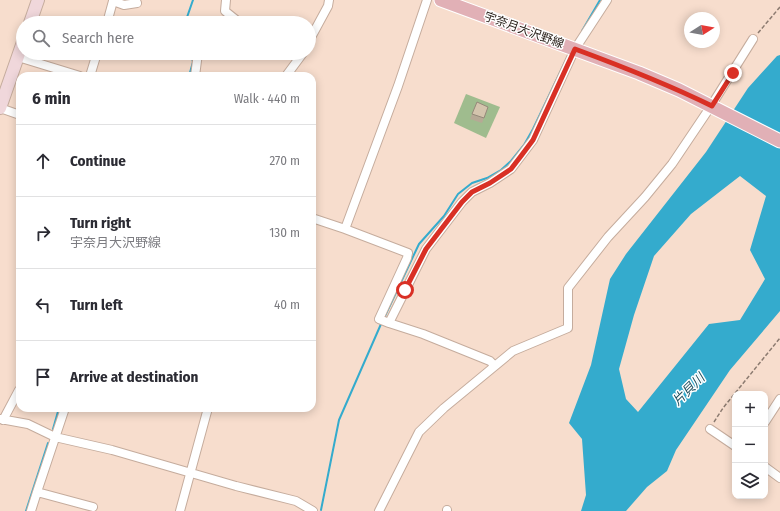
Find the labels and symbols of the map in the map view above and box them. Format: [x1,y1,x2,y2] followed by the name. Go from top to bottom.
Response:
[482,9,566,51] street label: 宇奈月大沢野線
[684,12,720,48] north arrow
[724,64,742,82] route end
[396,281,414,299] route start
[669,369,709,408] water label: 片貝川

